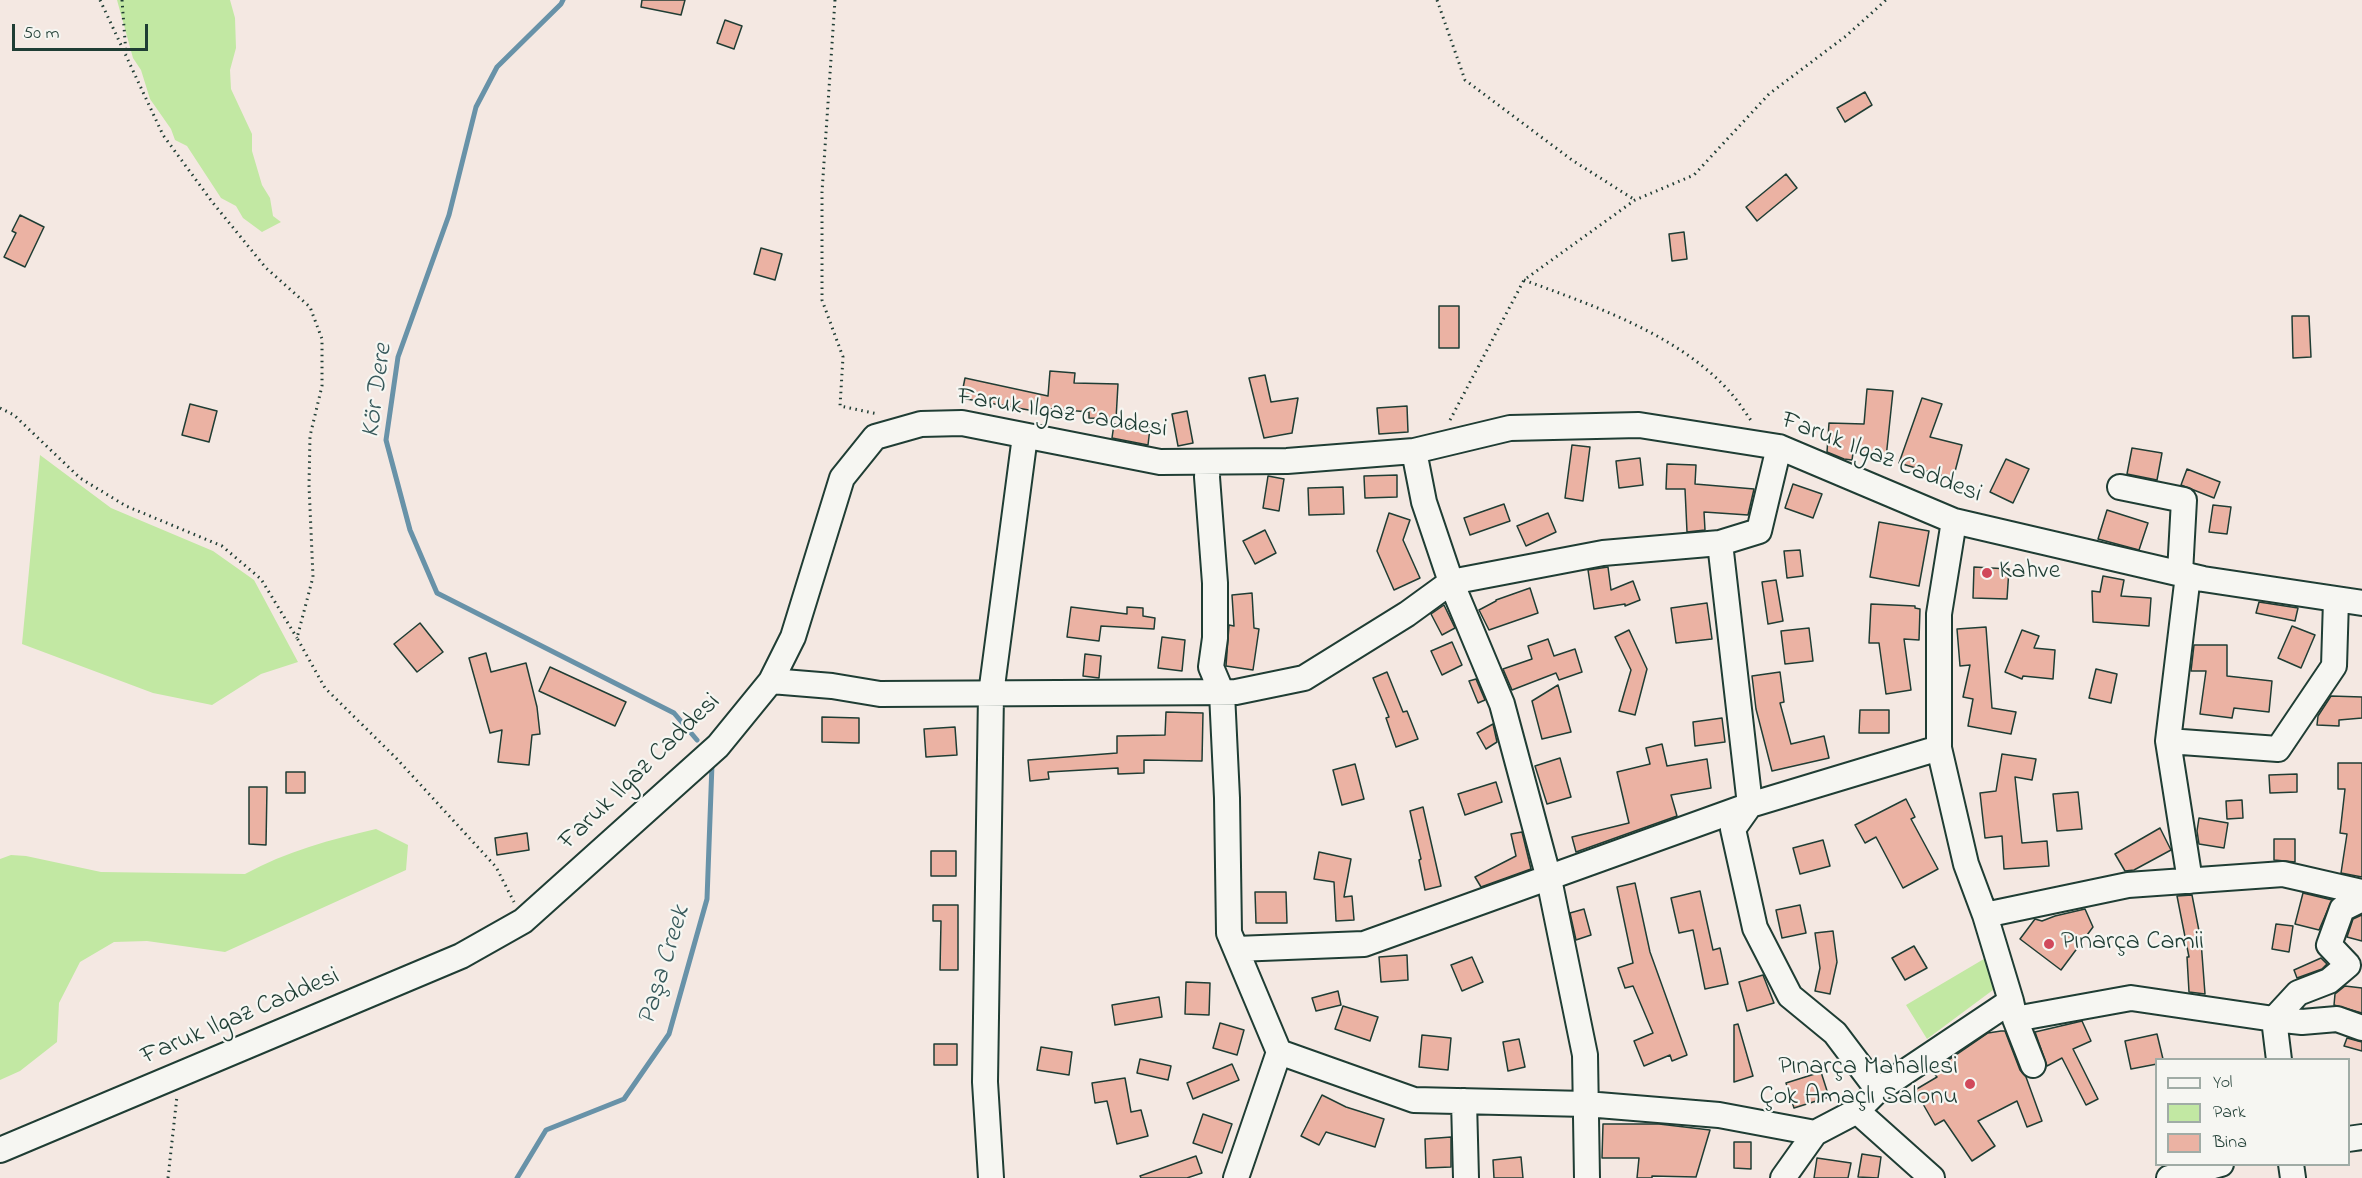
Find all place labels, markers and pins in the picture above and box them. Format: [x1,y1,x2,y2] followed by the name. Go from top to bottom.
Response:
[1999,557,2060,589] place label: Kahve
[1980,566,1994,580] marker: Kahve
[2061,928,2204,960] place label: Pınarça Camii
[2042,937,2056,951] marker: Pınarça Camii
[1760,1053,1958,1114] place label: Pınarça Mahallesi Çok Amaçlı Salonu
[1963,1077,1977,1091] marker: Pınarça Mahallesi Çok Amaçlı Salonu

